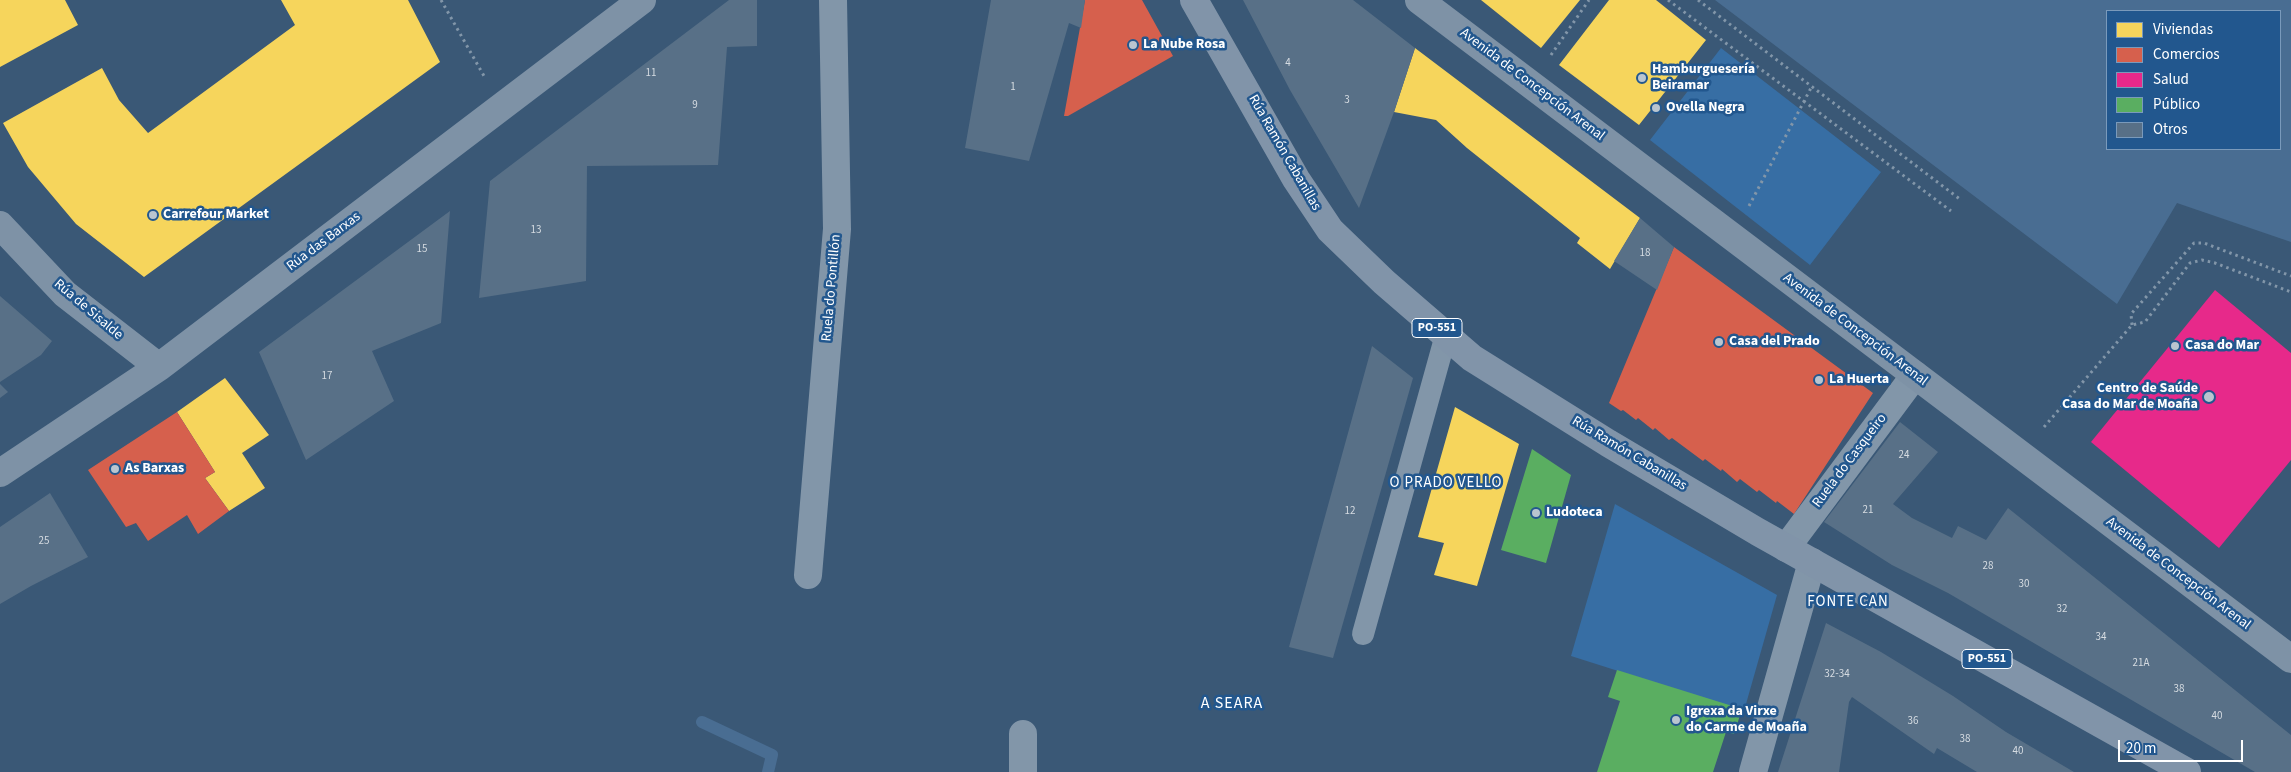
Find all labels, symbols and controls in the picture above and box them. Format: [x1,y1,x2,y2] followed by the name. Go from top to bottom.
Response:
[2106,10,2281,150] legend
[2153,19,2213,40] text: Viviendas
[1456,25,1608,145] street label: Avenida de Concepción Arenal
[1143,37,1225,53] place label: La Nube Rosa
[1127,39,1139,51] marker: La Nube Rosa
[2153,44,2220,65] text: Comercios
[1285,57,1291,71] house number: 4
[1652,62,1755,94] place label: Hamburguesería Beiramar
[646,67,656,81] house number: 11
[2153,69,2189,90] text: Salud
[1636,72,1648,84] marker: Hamburguesería Beiramar
[1010,81,1016,95] house number: 1
[1244,92,1324,214] street label: Rúa Ramón Cabanillas
[1344,94,1350,108] house number: 3
[2153,94,2200,115] text: Público
[692,99,698,113] house number: 9
[1666,100,1745,116] place label: Ovella Negra
[1650,102,1662,114] marker: Ovella Negra
[2153,119,2187,140] text: Otros
[163,207,269,223] place label: Carrefour Market
[147,209,159,221] marker: Carrefour Market
[284,209,364,275] street label: Rúa das Barxas
[531,224,541,238] house number: 13
[819,234,845,342] street label: Ruela do Pontillón
[417,243,427,257] house number: 15
[1640,247,1650,261] house number: 18
[1779,270,1931,390] street label: Avenida de Concepción Arenal
[50,276,126,344] street label: Rúa de Sisalde
[1412,318,1462,338] road number: PO-551
[1729,334,1820,350] place label: Casa del Prado
[1713,336,1725,348] marker: Casa del Prado
[2185,338,2259,354] place label: Casa do Mar
[2169,340,2181,352] marker: Casa do Mar
[322,370,332,384] house number: 17
[1829,372,1889,388] place label: La Huerta
[1813,374,1825,386] marker: La Huerta
[2062,381,2198,414] place label: Centro de Saúde Casa do Mar de Moaña
[2202,390,2216,404] marker: Centro de Saúde Casa do Mar de Moaña
[1809,411,1891,511] street label: Ruela do Casqueiro
[1569,413,1689,495] street label: Rúa Ramón Cabanillas
[1899,449,1909,463] house number: 24
[125,461,184,477] place label: As Barxas
[109,463,121,475] marker: As Barxas
[1388,475,1504,493] district label: O PRADO VELLO
[1863,504,1873,518] house number: 21
[1345,505,1355,519] house number: 12
[1546,505,1603,521] place label: Ludoteca
[1530,507,1542,519] marker: Ludoteca
[2102,514,2254,634] street label: Avenida de Concepción Arenal
[39,535,49,549] house number: 25
[1983,560,1993,574] house number: 28
[2019,578,2029,592] house number: 30
[1806,594,1890,612] district label: FONTE CAN
[2057,603,2067,617] house number: 32
[2096,631,2106,645] house number: 34
[1962,650,2012,669] road number: PO-551
[2133,657,2149,671] house number: 21A
[1824,668,1850,682] house number: 32-34
[2174,683,2184,697] house number: 38
[1200,694,1264,714] district label: A SEARA
[1686,704,1807,736] place label: Igrexa da Virxe do Carme de Moaña
[2212,710,2222,724] house number: 40
[1670,714,1682,726] marker: Igrexa da Virxe do Carme de Moaña
[1908,715,1918,729] house number: 36
[2121,730,2246,762] scale bar
[1960,733,1970,747] house number: 38
[2126,738,2156,759] text: 20 m
[2013,745,2023,759] house number: 40

